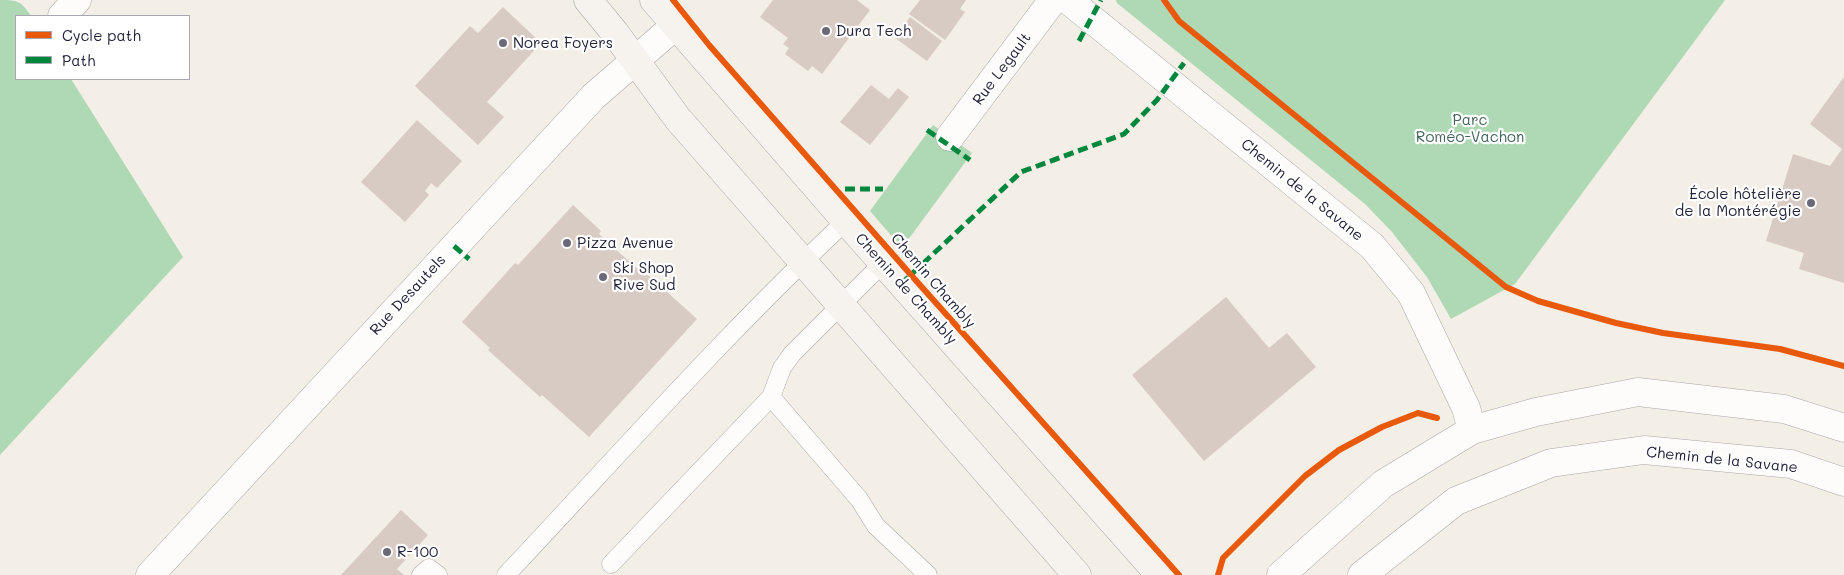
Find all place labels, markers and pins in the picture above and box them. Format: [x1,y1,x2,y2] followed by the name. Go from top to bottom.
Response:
[836,22,911,40] place label: Dura Tech
[820,25,832,37] marker: Dura Tech
[513,34,613,52] place label: Norea Foyers
[497,37,509,49] marker: Norea Foyers
[1675,185,1801,220] place label: École hôtelière de la Montérégie
[1805,197,1817,209] marker: École hôtelière de la Montérégie
[577,234,673,252] place label: Pizza Avenue
[561,237,573,249] marker: Pizza Avenue
[613,259,675,294] place label: Ski Shop Rive Sud
[597,271,609,283] marker: Ski Shop Rive Sud
[397,543,438,561] place label: R-100
[381,546,393,558] marker: R-100

